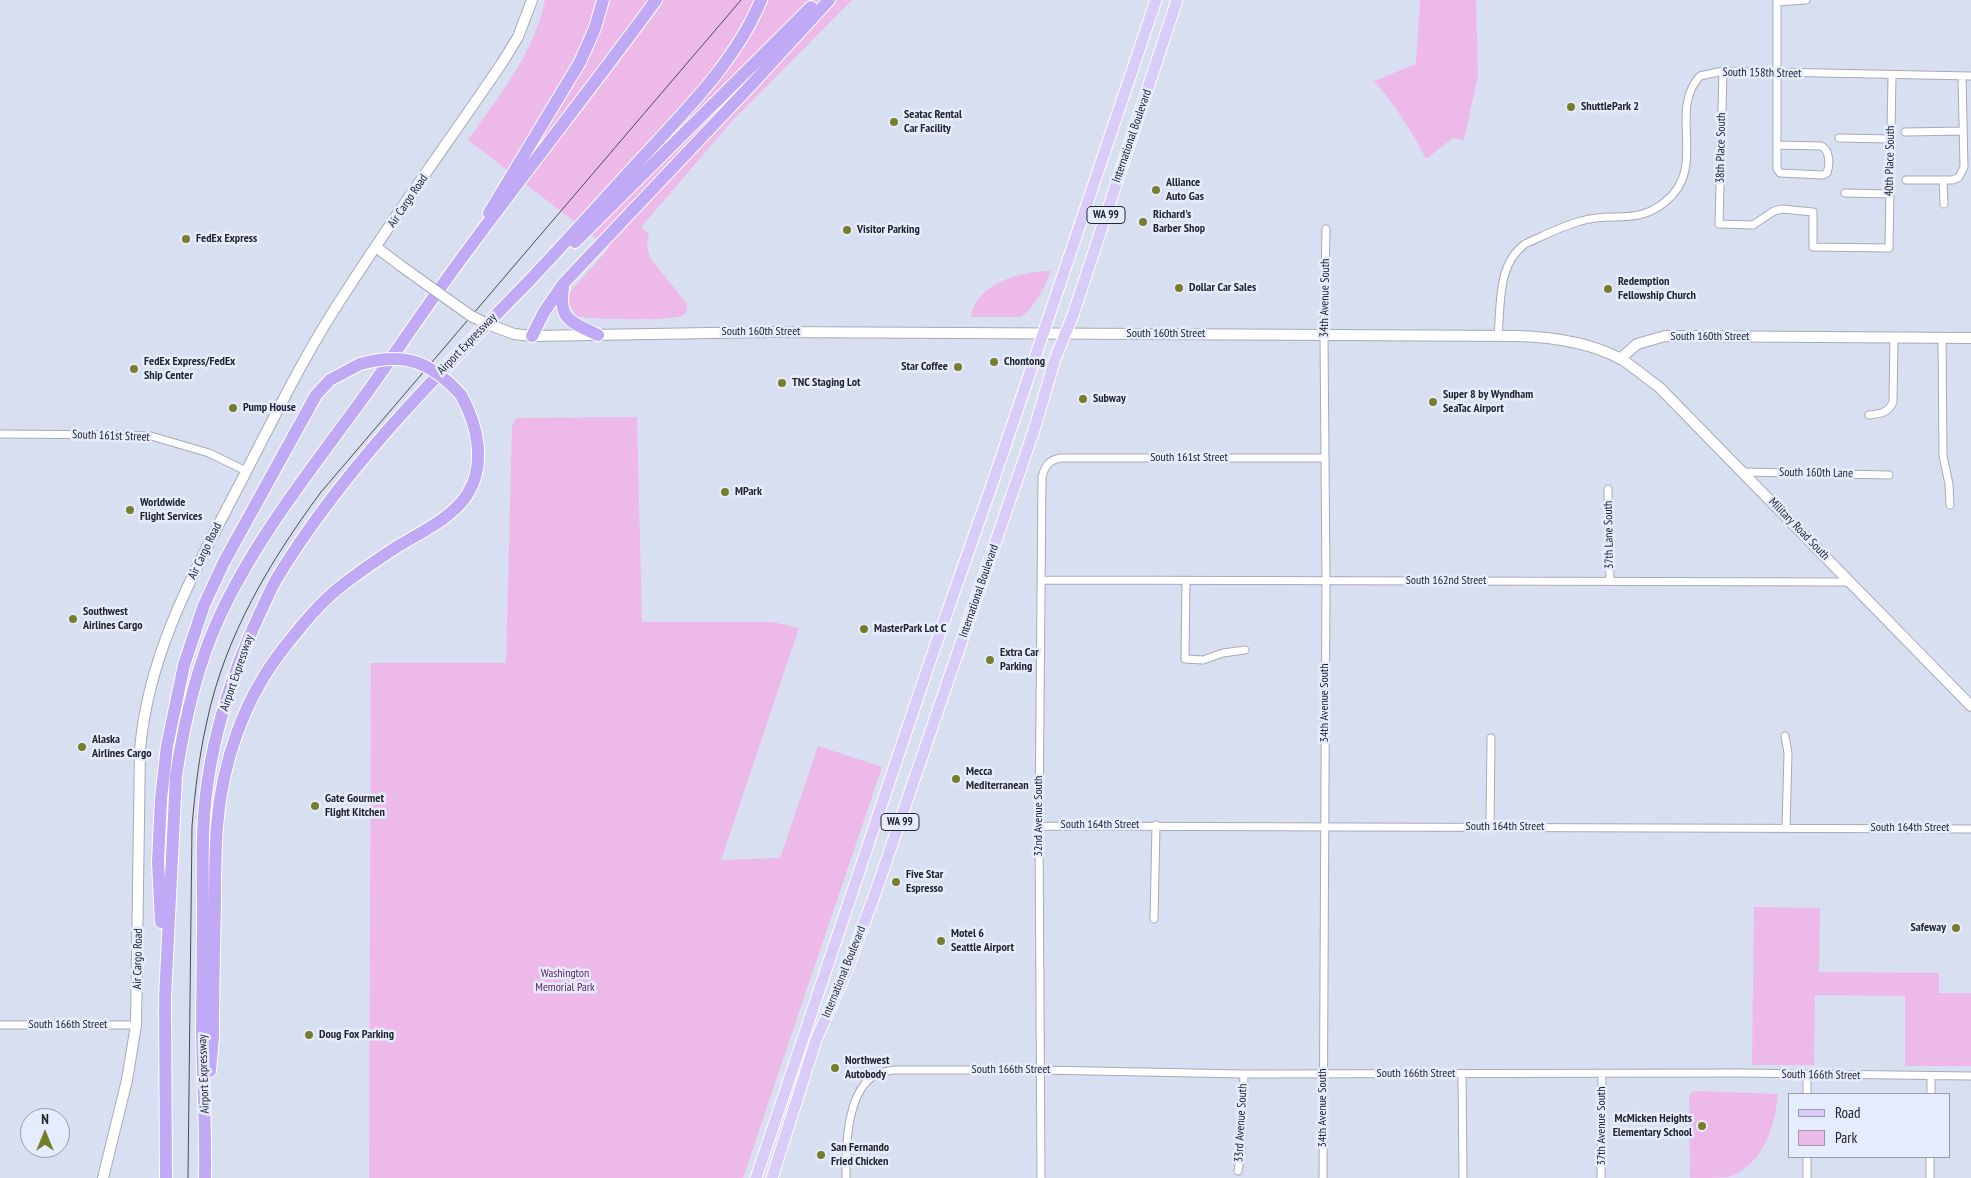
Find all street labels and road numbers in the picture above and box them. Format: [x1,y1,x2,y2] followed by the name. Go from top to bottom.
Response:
[1722,65,1802,81] street label: South 158th Street
[1109,88,1155,184] street label: International Boulevard
[1713,113,1729,183] street label: 38th Place South
[1882,126,1898,196] street label: 40th Place South
[385,172,431,230] street label: Air Cargo Road
[1087,206,1125,224] road number: WA 99
[1317,258,1333,338] street label: 34th Avenue South
[434,310,500,378] street label: Airport Expressway
[722,325,800,339] street label: South 160th Street
[1127,327,1205,341] street label: South 160th Street
[1671,330,1749,344] street label: South 160th Street
[72,427,150,445] street label: South 161st Street
[1150,451,1228,465] street label: South 161st Street
[1779,465,1853,481] street label: South 160th Lane
[1766,495,1832,563] street label: Military Road South
[1601,501,1617,569] street label: 37th Lane South
[185,520,225,582] street label: Air Cargo Road
[956,543,1002,639] street label: International Boulevard
[1406,574,1486,588] street label: South 162nd Street
[217,633,257,713] street label: Airport Expressway
[1318,664,1332,742] street label: 34th Avenue South
[1032,776,1046,856] street label: 32nd Avenue South
[881,814,919,830] road number: WA 99
[1061,818,1139,832] street label: South 164th Street
[1466,820,1544,834] street label: South 164th Street
[1871,821,1949,835] street label: South 164th Street
[819,924,869,1020] street label: International Boulevard
[130,928,146,990] street label: Air Cargo Road
[29,1018,107,1032] street label: South 166th Street
[195,1034,213,1114] street label: Airport Expressway
[972,1063,1050,1077] street label: South 166th Street
[1377,1067,1455,1081] street label: South 166th Street
[1781,1067,1861,1083] street label: South 166th Street
[1316,1069,1330,1147] street label: 34th Avenue South
[1232,1083,1250,1163] street label: 33rd Avenue South
[1595,1087,1609,1165] street label: 37th Avenue South

